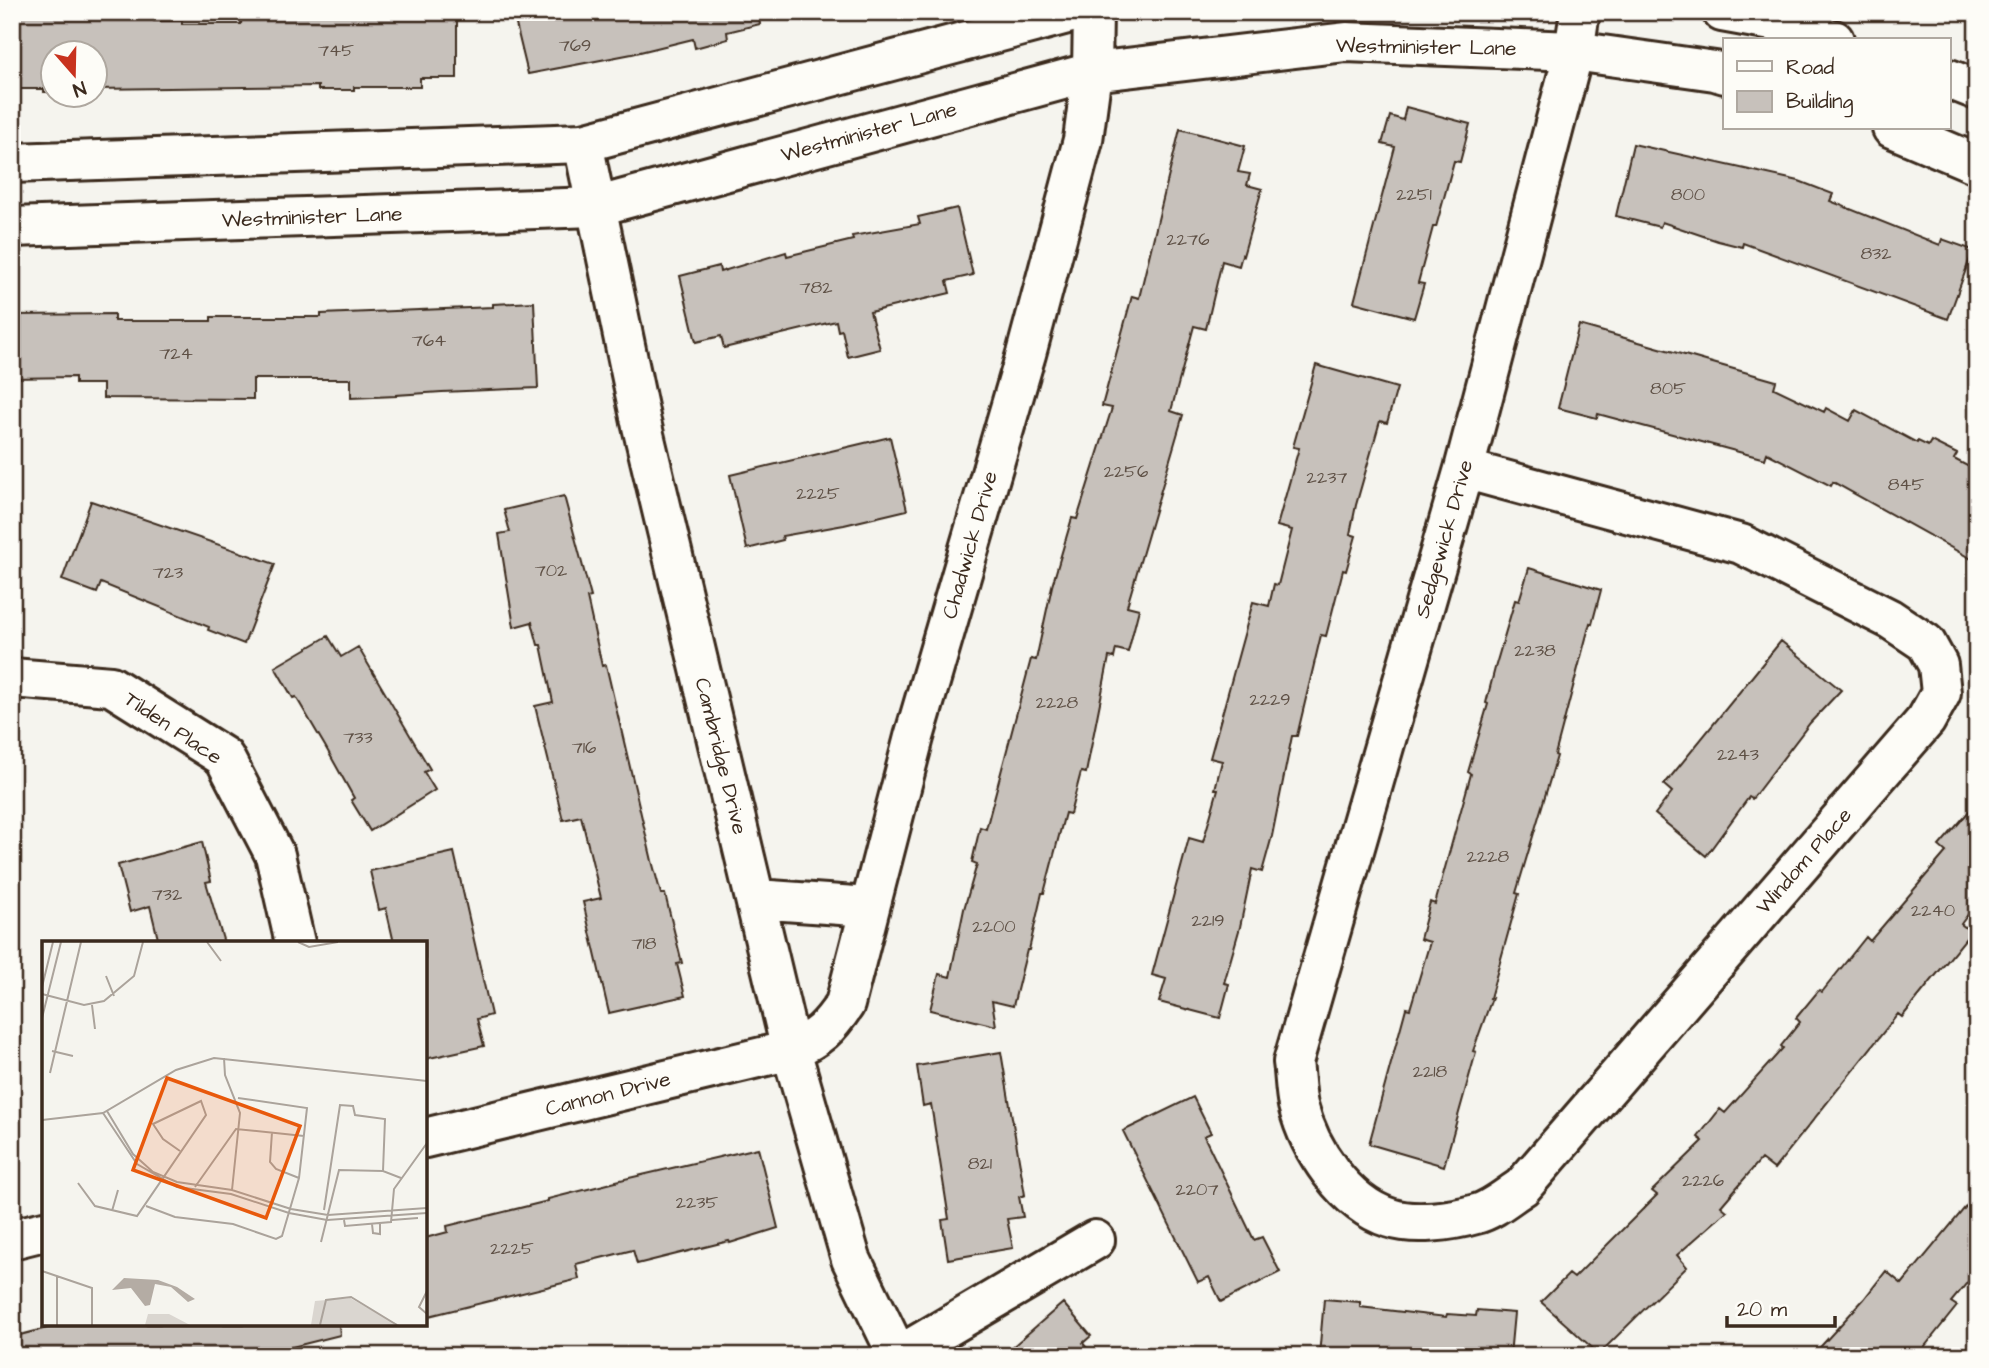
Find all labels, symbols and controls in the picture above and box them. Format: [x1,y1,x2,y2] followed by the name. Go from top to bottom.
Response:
[1335,31,1517,63] street label: Westminister Lane
[559,33,591,58] house number: 769
[38,38,108,108] north arrow
[318,38,354,63] house number: 745
[1723,38,1951,130] legend
[1786,53,1834,82] text: Road
[69,74,90,103] text: N
[1786,87,1854,118] text: Building
[778,95,960,169] street label: Westminister Lane
[1396,182,1432,207] house number: 2251
[1671,182,1705,207] house number: 800
[221,199,403,235] street label: Westminister Lane
[1167,227,1209,252] house number: 2276
[1860,241,1892,266] house number: 832
[799,275,833,300] house number: 782
[412,328,446,353] house number: 764
[159,341,193,366] house number: 724
[1650,376,1686,401] house number: 805
[1408,457,1482,622] street label: Sedgewick Drive
[1104,459,1148,484] house number: 2256
[1307,465,1347,490] house number: 2237
[935,468,1005,622] street label: Chadwick Drive
[1888,472,1925,497] house number: 845
[796,481,840,506] house number: 2225
[535,558,568,583] house number: 702
[153,560,183,585] house number: 723
[1514,638,1556,663] house number: 2238
[686,675,754,838] street label: Cambridge Drive
[118,684,228,772] street label: Tilden Place
[1249,687,1291,712] house number: 2229
[1036,690,1079,715] house number: 2228
[343,725,373,750] house number: 733
[572,735,596,760] house number: 716
[1717,742,1759,767] house number: 2243
[1749,801,1859,921] street label: Windom Place
[1467,844,1510,869] house number: 2228
[152,882,183,907] house number: 732
[1911,898,1955,923] house number: 2240
[1191,908,1225,933] house number: 2219
[972,914,1016,939] house number: 2200
[631,931,657,956] house number: 718
[42,941,427,1326] inset map
[1413,1059,1448,1084] house number: 2218
[542,1064,674,1124] street label: Cannon Drive
[968,1151,992,1176] house number: 821
[1682,1168,1724,1193] house number: 2226
[1175,1177,1219,1202] house number: 2207
[676,1190,719,1215] house number: 2235
[490,1236,534,1261] house number: 2225
[1727,1284,1835,1328] scale bar
[1737,1295,1788,1324] text: 20 m

